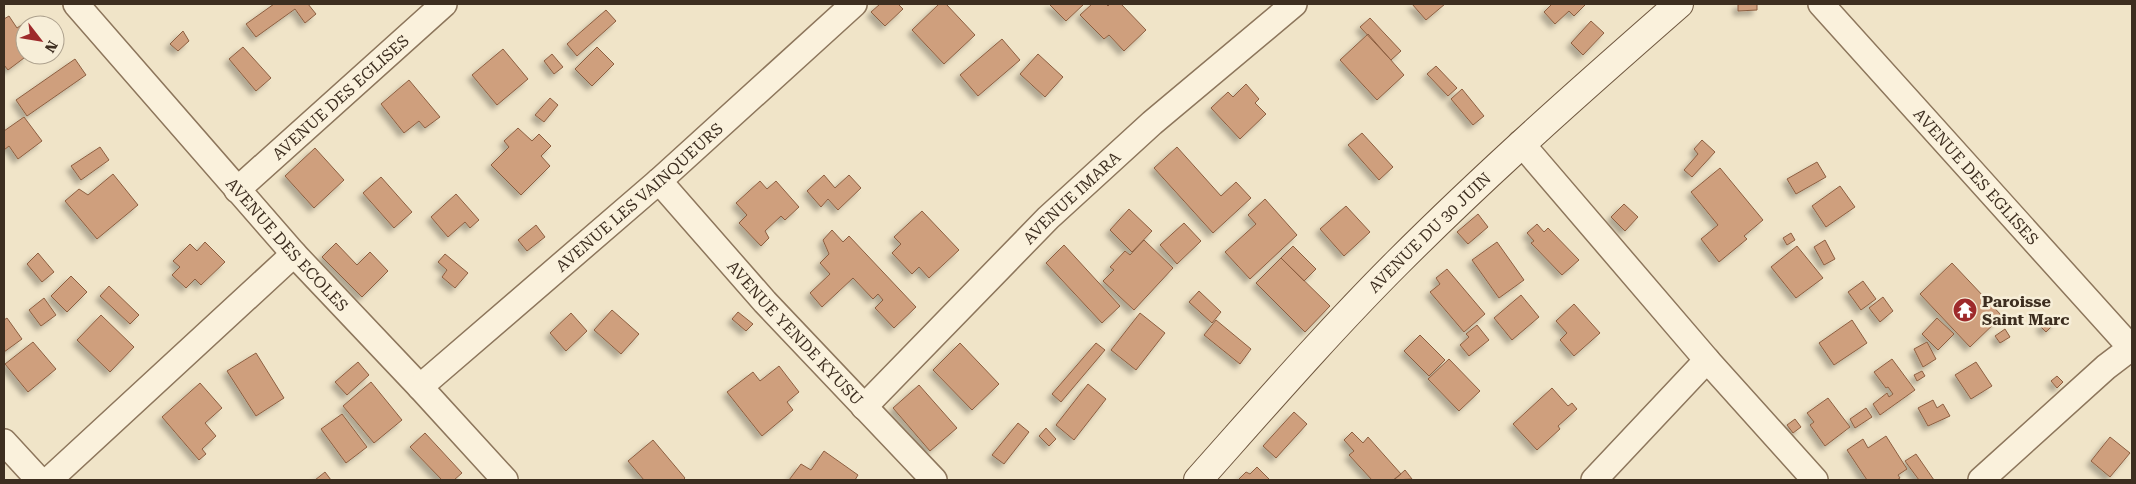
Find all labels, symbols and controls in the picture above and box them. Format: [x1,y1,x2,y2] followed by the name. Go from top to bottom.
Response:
[15,15,65,65] north arrow
[268,31,413,163] street label: AVENUE DES EGLISES
[41,38,61,56] text: N
[1910,104,2043,249] street label: AVENUE DES EGLISES
[552,118,727,275] street label: AVENUE LES VAINQUEURS
[1019,147,1125,248] street label: AVENUE IMARA
[1364,168,1495,296] street label: AVENUE DU 30 JUIN
[222,174,352,315] street label: AVENUE DES ECOLES
[724,257,867,409] street label: AVENUE YENDE KYUSU
[1982,292,2069,329] place label: Paroisse Saint Marc
[1952,297,1978,323] temple icon: Paroisse Saint Marc

